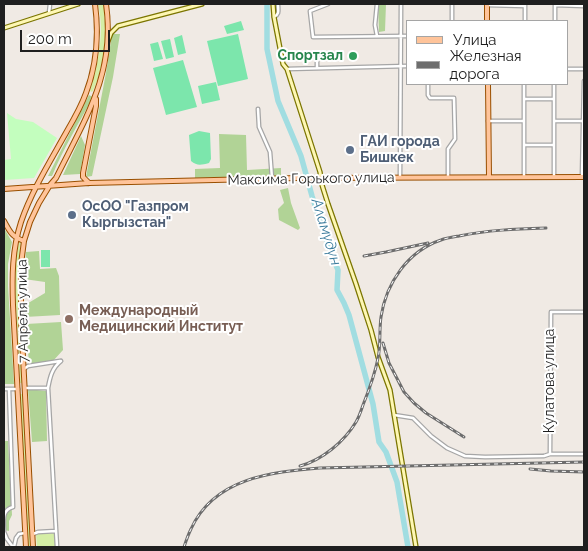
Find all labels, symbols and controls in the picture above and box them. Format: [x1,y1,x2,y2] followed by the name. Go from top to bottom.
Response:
[22,20,112,52] scale bar
[406,20,568,85] legend
[28,30,72,48] text: 200 m
[453,31,497,49] text: Улица
[450,47,522,83] text: Железная дорога
[277,48,343,64] place label: Спортзал
[347,50,359,62] marker: Спортзал
[360,134,440,166] place label: ГАИ города Бишкек
[344,144,356,156] marker: ГАИ города Бишкек
[227,169,395,189] street label: Максима Горького улица
[307,196,345,268] water label: Аламүдүн
[82,199,189,232] place label: ОсОО "Газпром Кыргызстан"
[66,209,78,221] marker: ОсОО "Газпром Кыргызстан"
[14,259,32,363] street label: 7 Апреля улица
[79,303,243,336] place label: Международный Медицинский Институт
[63,313,75,325] marker: Международный Медицинский Институт
[542,329,558,433] street label: Кулатова улица

